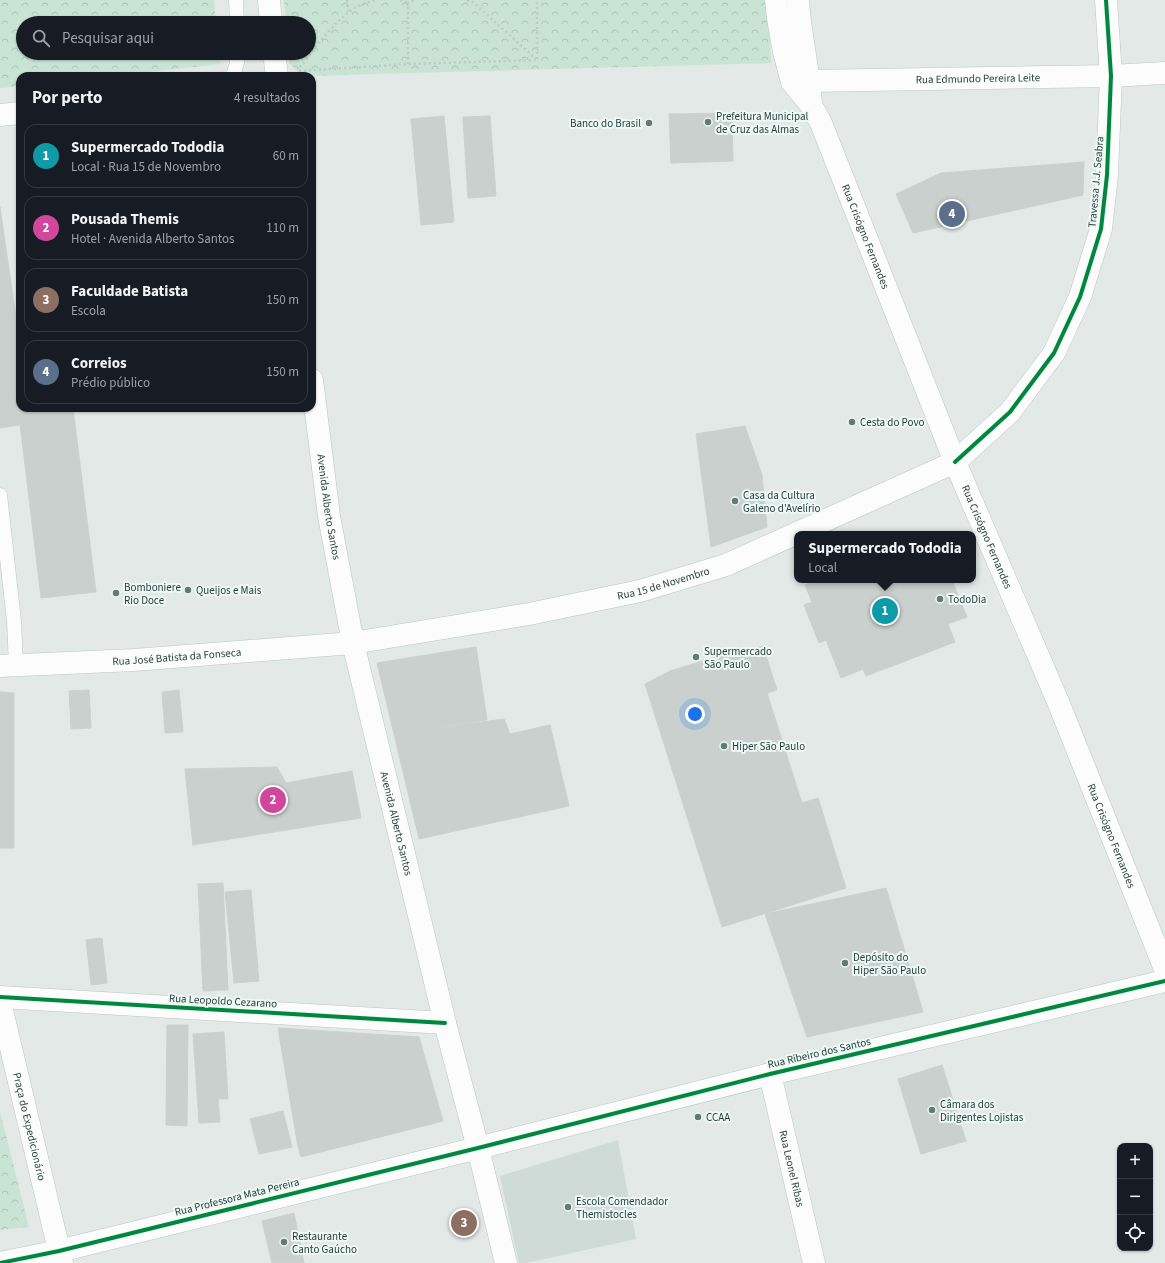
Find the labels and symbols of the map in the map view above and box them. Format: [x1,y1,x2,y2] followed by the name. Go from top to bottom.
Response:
[916,70,1041,87] street label: Rua Edmundo Pereira Leite
[716,109,809,137] place label: Prefeitura Municipal de Cruz das Almas
[570,116,641,131] place label: Banco do Brasil
[703,117,713,127] marker: Prefeitura Municipal de Cruz das Almas
[644,118,654,128] marker: Banco do Brasil
[1085,136,1107,228] street label: Travessa J.J. Seabra
[838,182,893,291] street label: Rua Crisógno Fernandes
[939,199,965,229] pin: 4
[860,415,925,430] place label: Cesta do Povo
[847,417,857,427] marker: Cesta do Povo
[314,453,345,561] street label: Avenida Alberto Santos
[958,483,1016,591] street label: Rua Crisógno Fernandes
[743,488,820,516] place label: Casa da Cultura Galeno d'Avelírio
[730,496,740,506] marker: Casa da Cultura Galeno d'Avelírio
[616,563,711,603] street label: Rua 15 de Novembro
[124,580,181,608] place label: Bomboniere Rio Doce
[196,583,262,598] place label: Queijos e Mais
[183,585,193,595] marker: Queijos e Mais
[111,588,121,598] marker: Bomboniere Rio Doce
[948,592,986,607] place label: TodoDia
[935,594,945,604] marker: TodoDia
[872,596,898,626] pin: 1
[112,644,242,668] street label: Rua José Batista da Fonseca
[704,644,772,672] place label: Supermercado São Paulo
[691,652,701,662] marker: Supermercado São Paulo
[685,704,705,724] your location
[732,739,805,754] place label: Hiper São Paulo
[719,741,729,751] marker: Hiper São Paulo
[377,770,417,877] street label: Avenida Alberto Santos
[1084,781,1140,891] street label: Rua Crisógno Fernandes
[260,785,286,815] pin: 2
[853,950,926,978] place label: Depósito do Hiper São Paulo
[840,958,850,968] marker: Depósito do Hiper São Paulo
[168,991,278,1011] street label: Rua Leopoldo Cezarano
[766,1034,872,1072] street label: Rua Ribeiro dos Santos
[9,1071,50,1182] street label: Praça do Expedicionário
[940,1097,1024,1125] place label: Câmara dos Dirigentes Lojistas
[927,1105,937,1115] marker: Câmara dos Dirigentes Lojistas
[706,1110,730,1125] place label: CCAA
[693,1112,703,1122] marker: CCAA
[776,1129,808,1209] street label: Rua Leonel Ribas
[173,1174,301,1220] street label: Rua Professora Mata Pereira
[576,1194,668,1222] place label: Escola Comendador Themistocles
[563,1202,573,1212] marker: Escola Comendador Themistocles
[451,1208,477,1238] pin: 3
[292,1229,357,1257] place label: Restaurante Canto Gaúcho
[279,1237,289,1247] marker: Restaurante Canto Gaúcho

